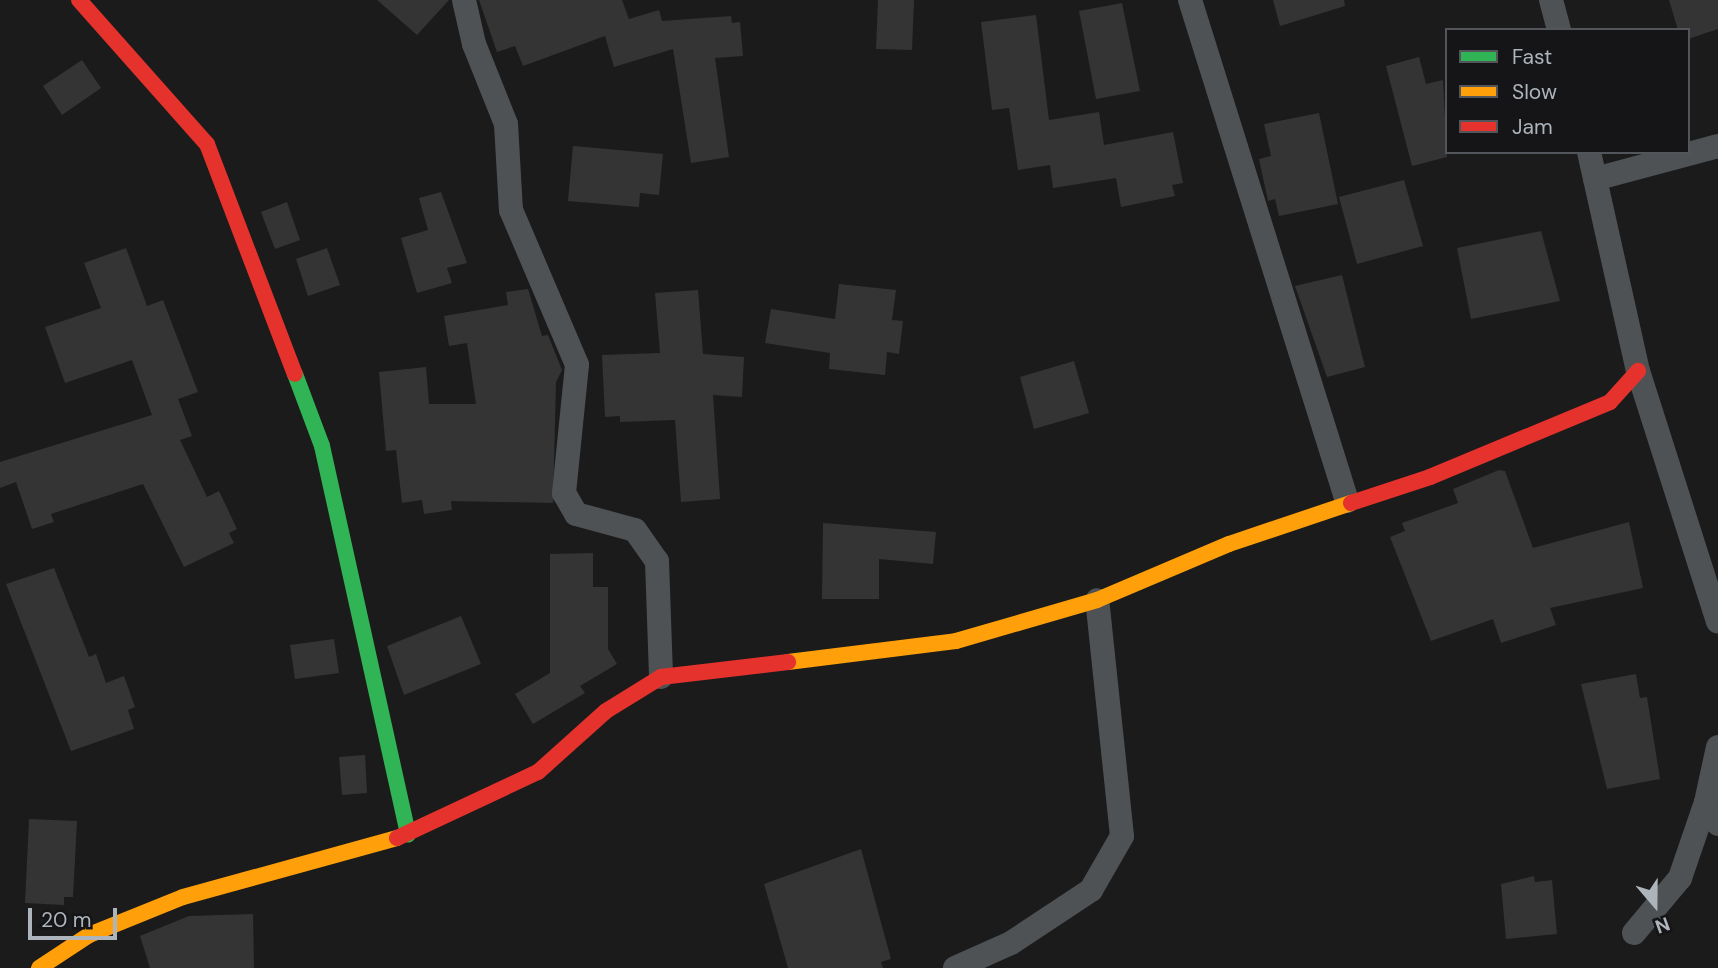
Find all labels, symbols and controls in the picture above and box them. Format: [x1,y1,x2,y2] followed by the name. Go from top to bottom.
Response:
[1445,28,1690,154] legend
[1512,43,1552,71] text: Fast
[1512,78,1557,106] text: Slow
[1512,113,1553,141] text: Jam
[1620,870,1690,940] north arrow
[32,894,121,938] scale bar
[41,906,92,934] text: 20 m
[1652,911,1673,939] text: N

